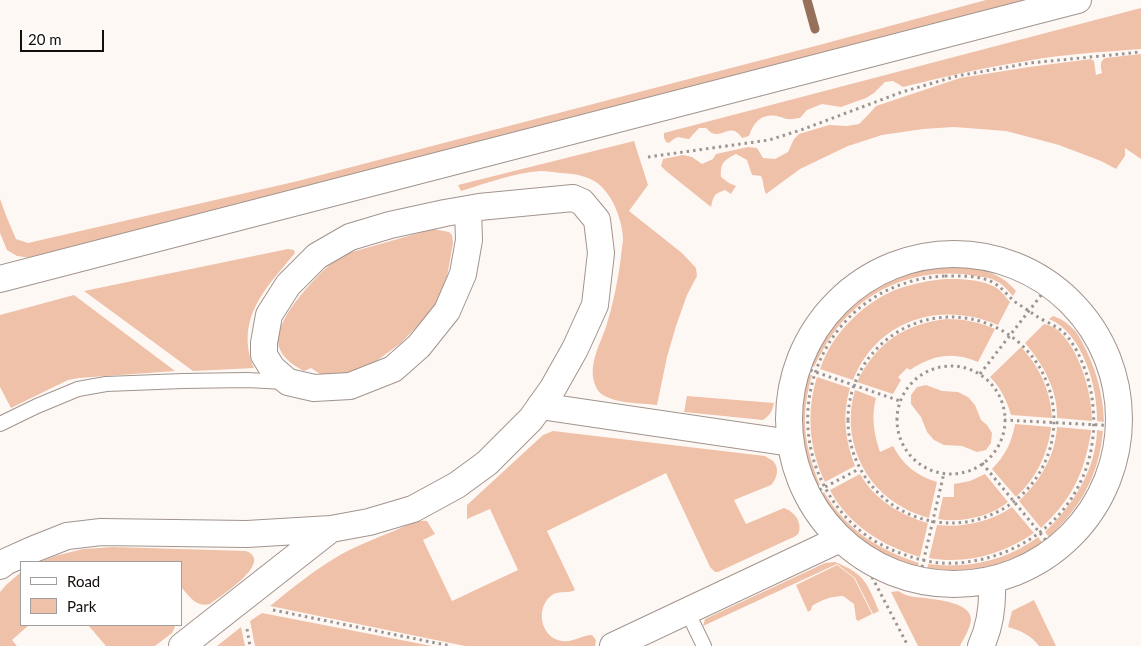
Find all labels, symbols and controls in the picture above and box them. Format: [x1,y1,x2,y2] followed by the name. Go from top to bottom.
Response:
[22,20,106,52] scale bar
[28,30,62,48] text: 20 m
[20,561,182,626] legend
[67,572,100,590] text: Road
[67,597,96,615] text: Park

